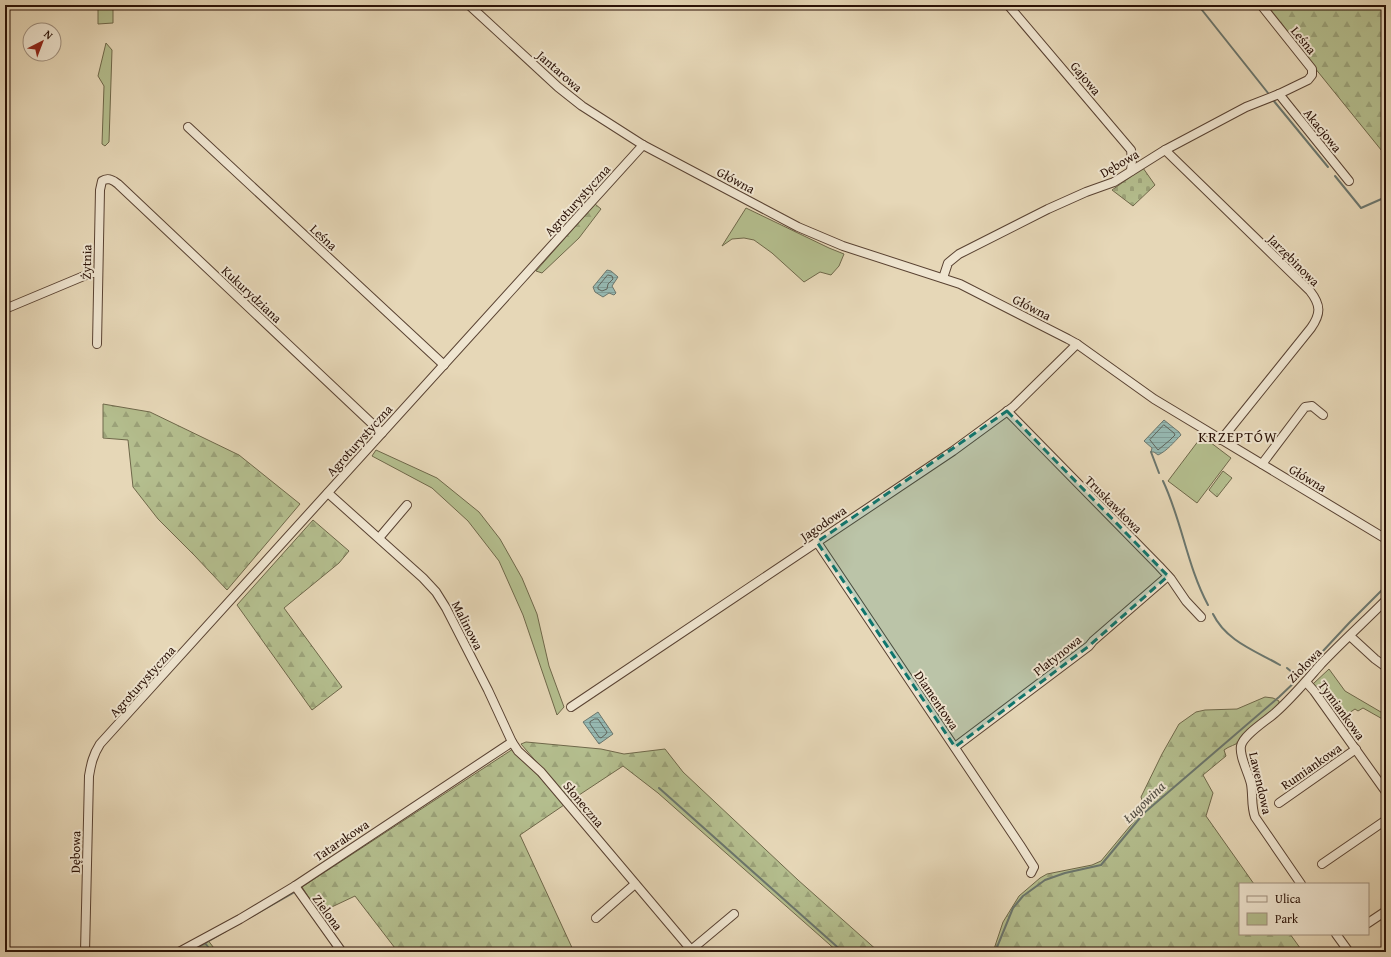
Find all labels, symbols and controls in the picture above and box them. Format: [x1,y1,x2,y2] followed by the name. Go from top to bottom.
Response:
[22,22,62,62] north arrow
[1286,22,1321,59] street label: Leśna
[41,26,57,43] text: N
[531,45,587,97] street label: Jantarowa
[1066,57,1106,100] street label: Gajowa
[1299,104,1347,157] street label: Akacjowa
[1096,144,1143,182] street label: Dębowa
[540,160,615,240] street label: Agroturystyczna
[713,162,759,199] street label: Główna
[306,220,342,255] street label: Leśna
[1262,229,1325,291] street label: Jarzębinowa
[77,243,96,280] street label: Żytnia
[217,261,287,328] street label: Kukurydziana
[1009,290,1055,326] street label: Główna
[322,400,397,480] street label: Agroturystyczna
[1198,426,1278,447] district label: KRZEPTÓW
[1285,460,1331,498] street label: Główna
[1081,471,1147,538] street label: Truskawkowa
[795,501,851,547] street label: Jagodowa
[447,597,488,654] street label: Malinowa
[1029,630,1086,680] street label: Platynowa
[105,641,180,721] street label: Agroturystyczna
[1283,643,1327,687] street label: Ziołowa
[910,667,964,734] street label: Diamentowa
[1314,677,1370,745] street label: Tymiankowa
[1277,738,1346,794] street label: Rumiankowa
[1244,750,1277,817] street label: Lawendowa
[1118,776,1170,828] water label: Ługowina
[559,777,609,832] street label: Słoneczna
[310,814,373,866] street label: Tatarakowa
[66,830,85,873] street label: Dębowa
[1239,883,1369,935] legend
[308,890,348,935] street label: Zielona
[1275,890,1301,907] text: Ulica
[1275,910,1299,927] text: Park

